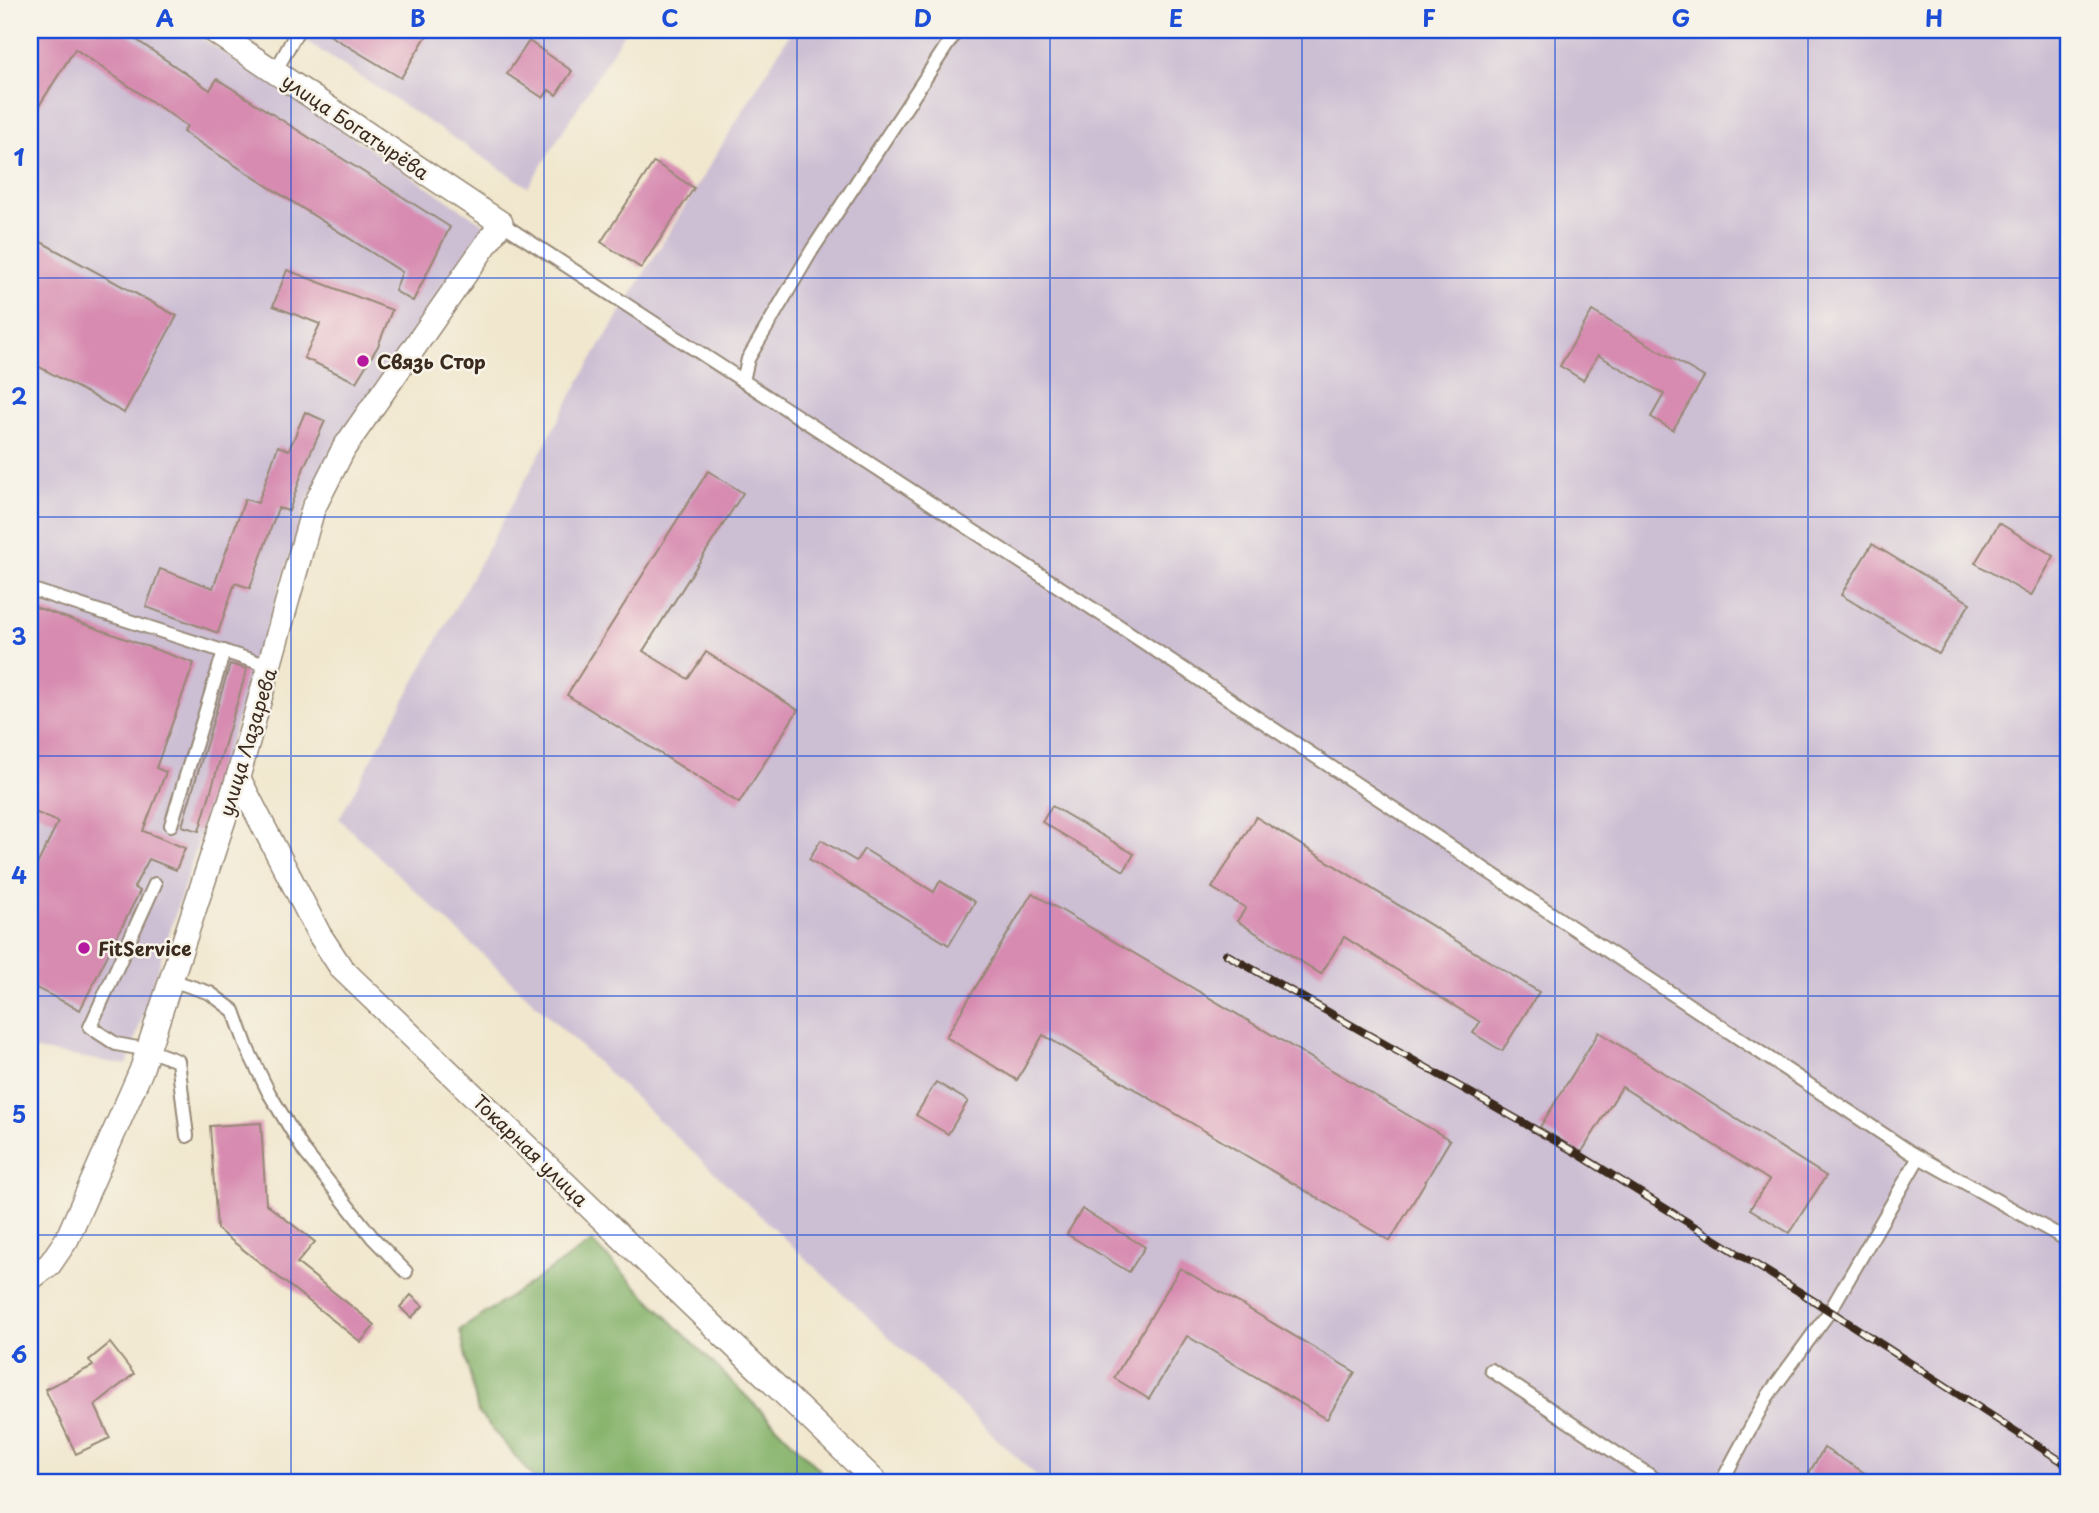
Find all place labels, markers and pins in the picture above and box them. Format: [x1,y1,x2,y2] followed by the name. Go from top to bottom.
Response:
[377,347,486,375] place label: Связь Стор
[355,353,371,369] marker: Связь Стор
[98,934,192,962] place label: FitService
[76,940,92,956] marker: FitService

